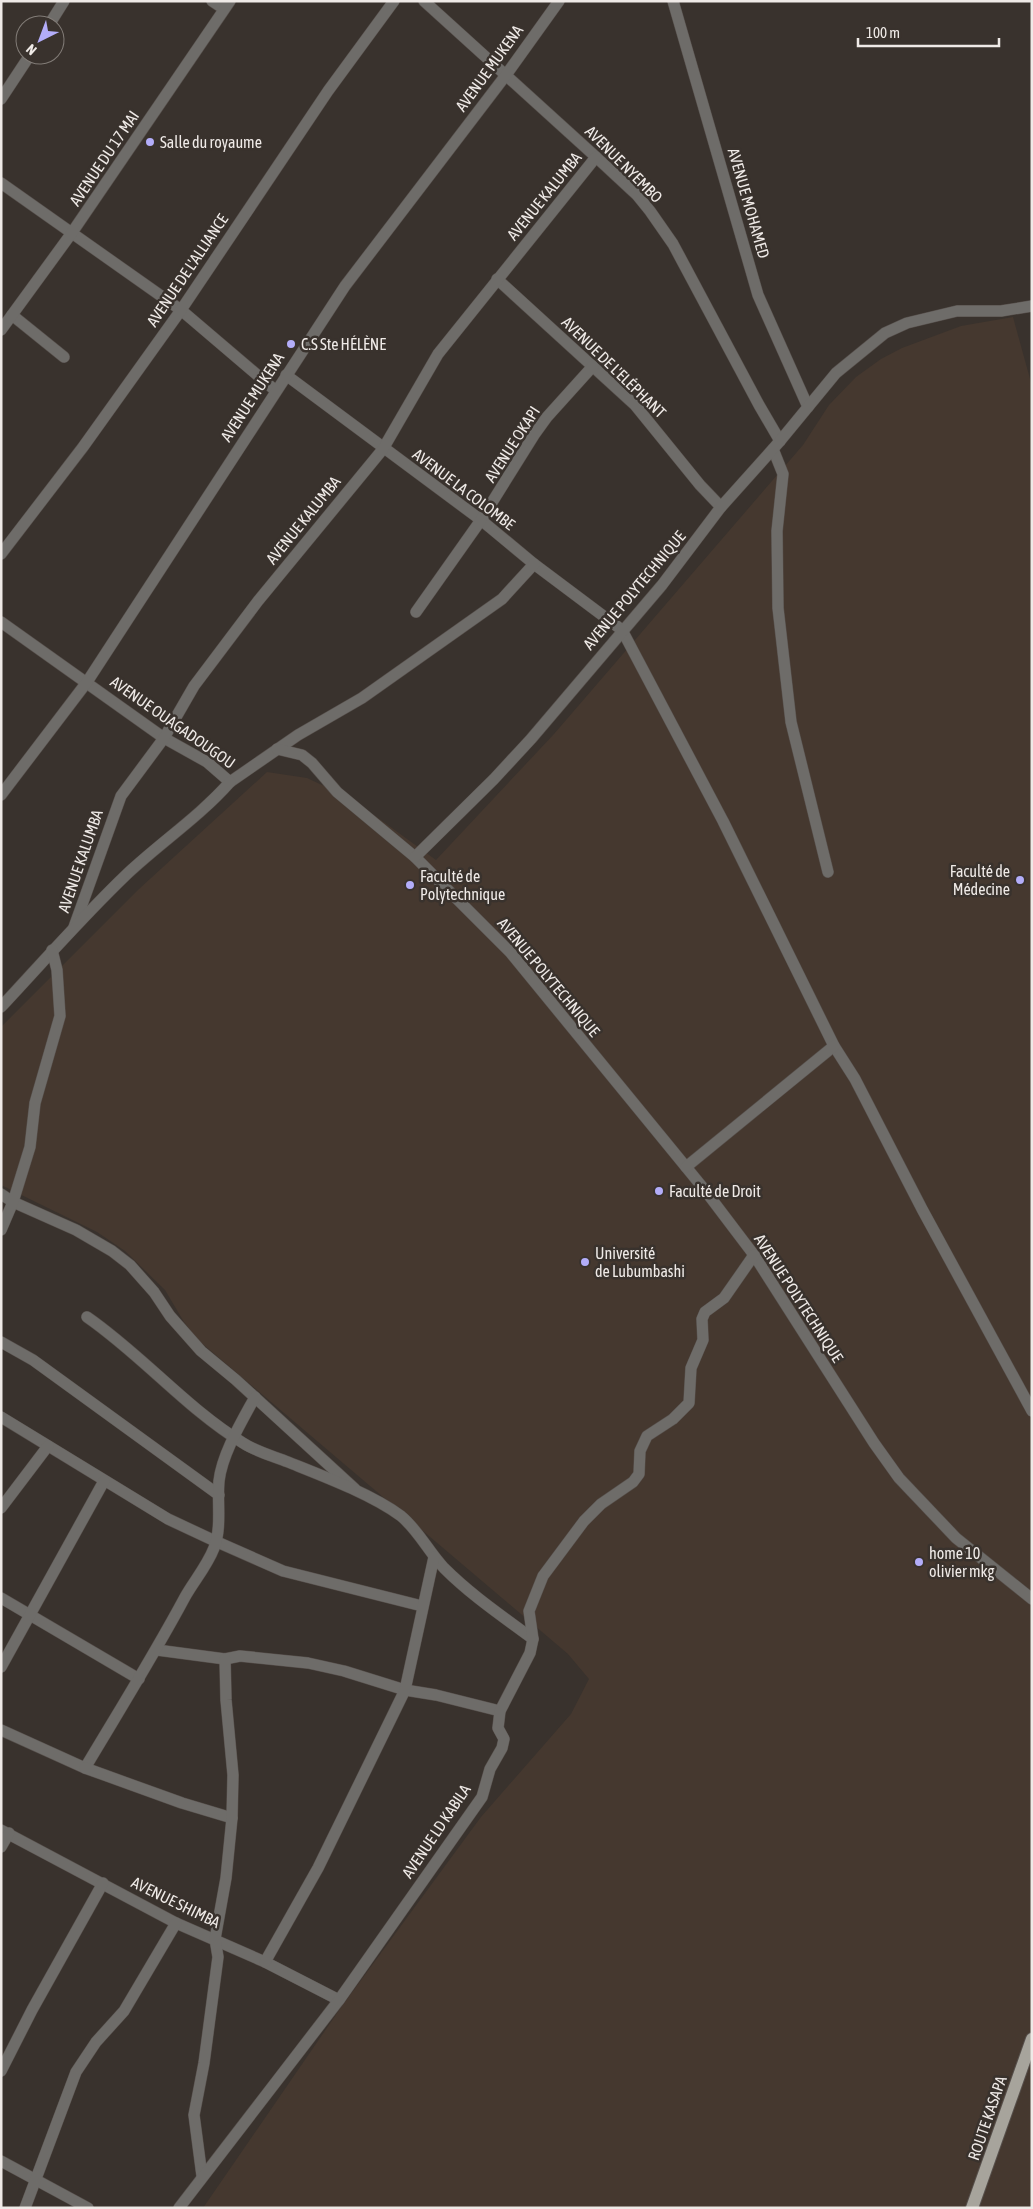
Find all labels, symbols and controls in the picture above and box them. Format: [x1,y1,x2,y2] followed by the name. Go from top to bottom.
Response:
[15,15,65,65] north arrow
[858,15,999,47] scale bar
[452,21,526,115] street label: AVENUE MUKENA
[866,24,900,41] text: 100 m
[23,41,40,58] text: N
[66,107,142,209] street label: AVENUE DU 17 MAI
[582,122,666,206] street label: AVENUE NYEMBO
[160,133,262,152] place label: Salle du royaume
[144,136,156,148] marker: Salle du royaume
[725,146,773,260] street label: AVENUE MOHAMED
[503,148,585,243] street label: AVENUE KALUMBA
[143,210,231,330] street label: AVENUE DE L'ALLIANCE
[558,313,670,421] street label: AVENUE DE L'ELÉPHANT
[301,335,386,353] place label: C.S Ste HÉLÈNE
[285,338,297,350] marker: C.S Ste HÉLÈNE
[217,349,287,445] street label: AVENUE MUKENA
[481,403,543,485] street label: AVENUE OKAPI
[410,445,519,533] street label: AVENUE LA COLOMBE
[262,472,344,567] street label: AVENUE KALUMBA
[579,527,689,653] street label: AVENUE POLYTECHNIQUE
[107,672,239,772] street label: AVENUE OUAGADOUGOU
[54,807,106,915] street label: AVENUE KALUMBA
[950,862,1010,898] place label: Faculté de Médecine
[420,867,505,904] place label: Faculté de Polytechnique
[1014,874,1026,886] marker: Faculté de Médecine
[404,879,416,891] marker: Faculté de Polytechnique
[494,914,604,1040] street label: AVENUE POLYTECHNIQUE
[669,1182,761,1200] place label: Faculté de Droit
[653,1185,665,1197] marker: Faculté de Droit
[751,1231,847,1365] street label: AVENUE POLYTECHNIQUE
[595,1244,685,1280] place label: Université de Lubumbashi
[579,1256,591,1268] marker: Université de Lubumbashi
[929,1544,994,1581] place label: home 10 olivier mkg
[913,1556,925,1568] marker: home 10 olivier mkg
[398,1781,474,1881] street label: AVENUE LD KABILA
[129,1873,223,1931] street label: AVENUE SHIMBA
[964,2073,1010,2163] street label: ROUTE KASAPA

